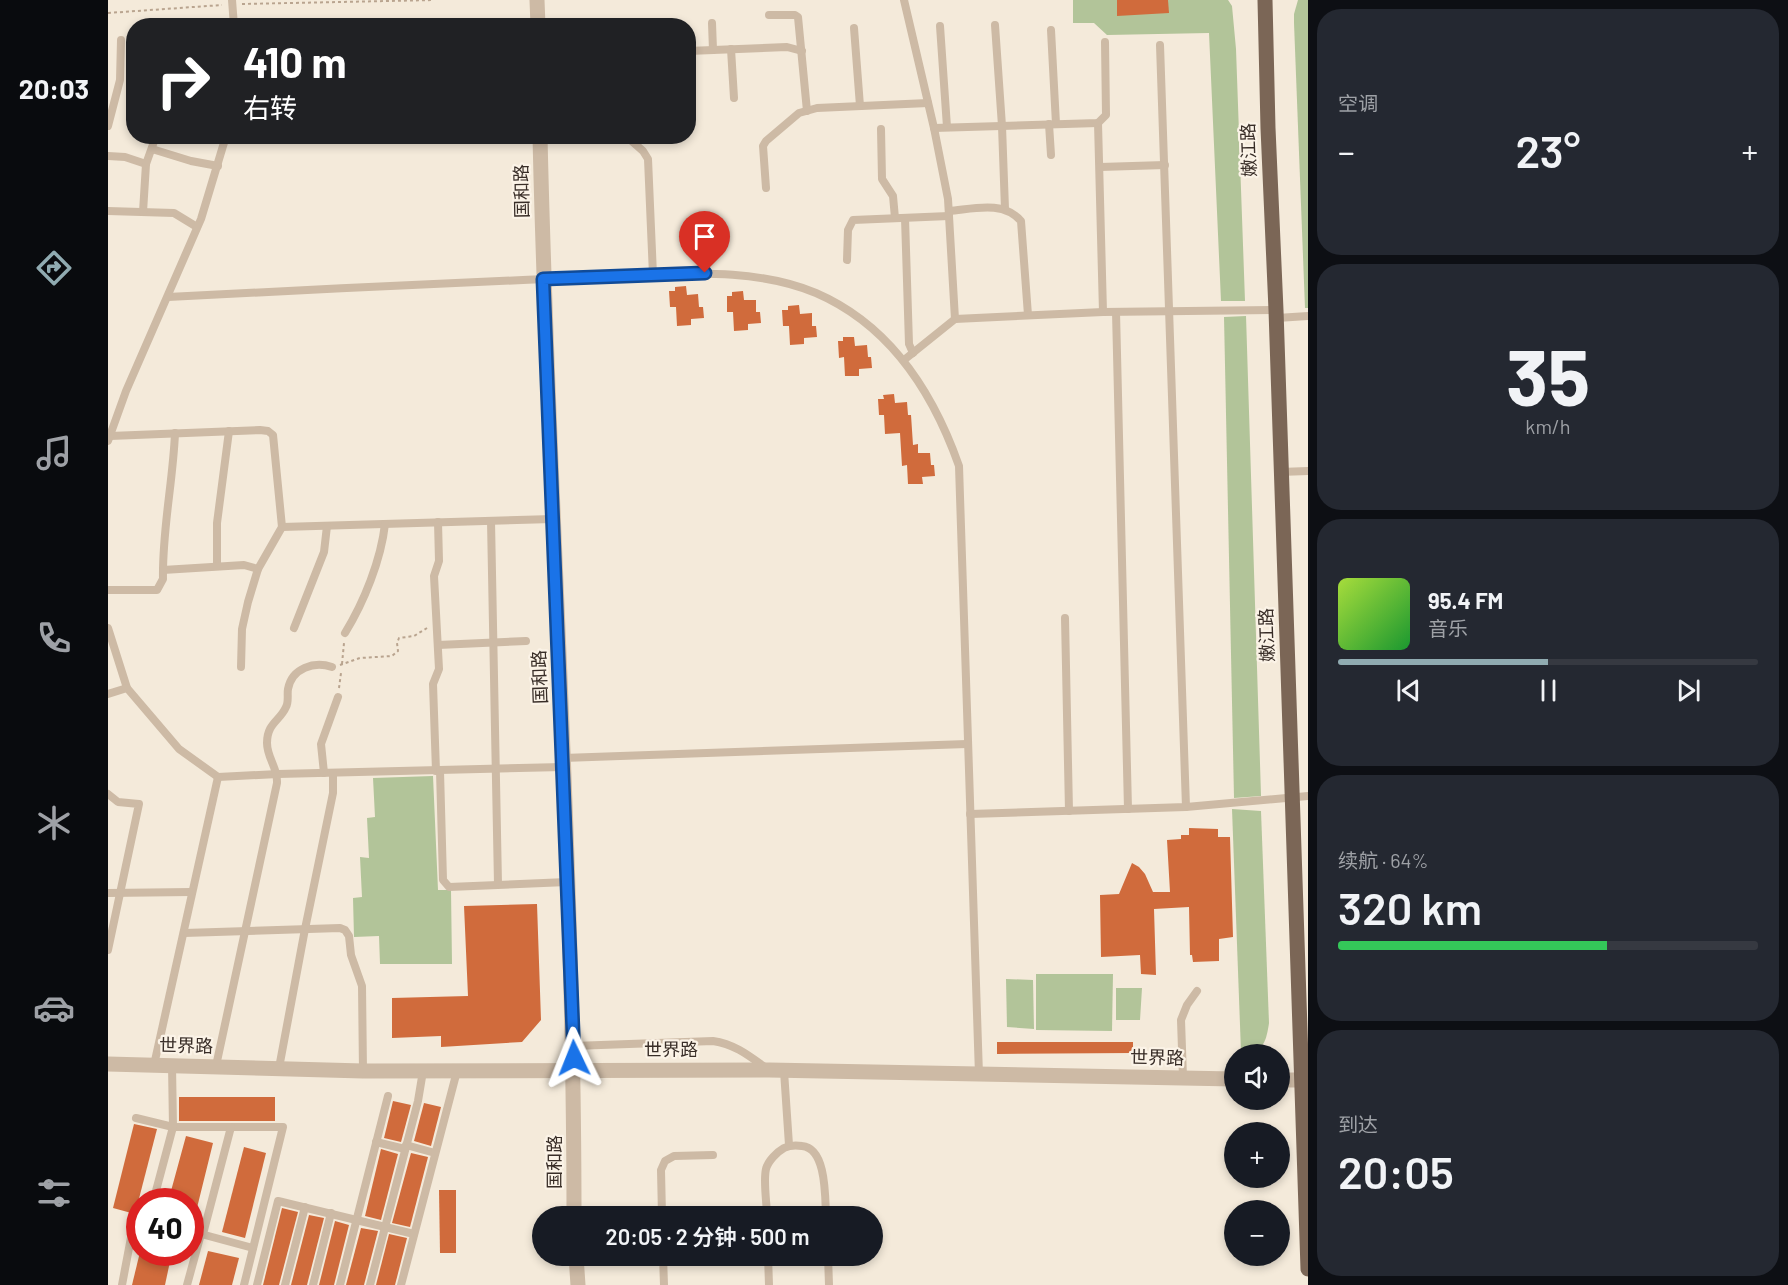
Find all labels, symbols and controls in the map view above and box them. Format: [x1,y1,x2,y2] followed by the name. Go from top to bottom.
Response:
[243,36,347,86] text: 410 m
[144,42,222,120] icon: right
[19,72,89,104] text: 20:03
[243,91,297,123] text: 右转
[1338,91,1378,115] text: 空调
[1236,123,1260,177] street label: 嫩江路
[1515,123,1581,177] text: 23°
[1338,131,1355,171] text: −
[1742,131,1758,171] text: +
[510,164,532,218] street label: 国和路
[679,211,730,273] pin
[688,220,721,253] icon: arrive
[33,247,75,289] icon: directions
[1506,328,1590,422] text: 35
[1525,414,1571,438] text: km/h
[33,432,75,474] icon: music
[1428,587,1503,613] text: 95.4 FM
[1254,608,1278,662] street label: 嫩江路
[1428,616,1468,640] text: 音乐
[33,617,75,659] icon: phone
[527,650,551,704] street label: 国和路
[1392,674,1425,707] icon: previous
[1532,674,1565,707] icon: pause
[1672,674,1705,707] icon: next
[33,802,75,844] icon: climate
[1338,848,1428,872] text: 续航 · 64%
[1338,880,1482,934] text: 320 km
[33,987,75,1029] icon: car
[542,1026,606,1090] position arrow
[159,1034,213,1056] street label: 世界路
[644,1038,698,1060] street label: 世界路
[1224,1044,1290,1266] map controls
[1224,1044,1290,1110] button: sound
[1130,1046,1184,1068] street label: 世界路
[1338,1112,1378,1136] text: 到达
[1224,1122,1290,1188] button: +
[543,1135,565,1189] street label: 国和路
[1338,1144,1454,1198] text: 20:05
[33,1172,75,1214] icon: filters
[126,1188,204,1266] speed limit sign: 40
[1224,1200,1290,1266] button: −
[606,1223,809,1249] text: 20:05 · 2 分钟 · 500 m

